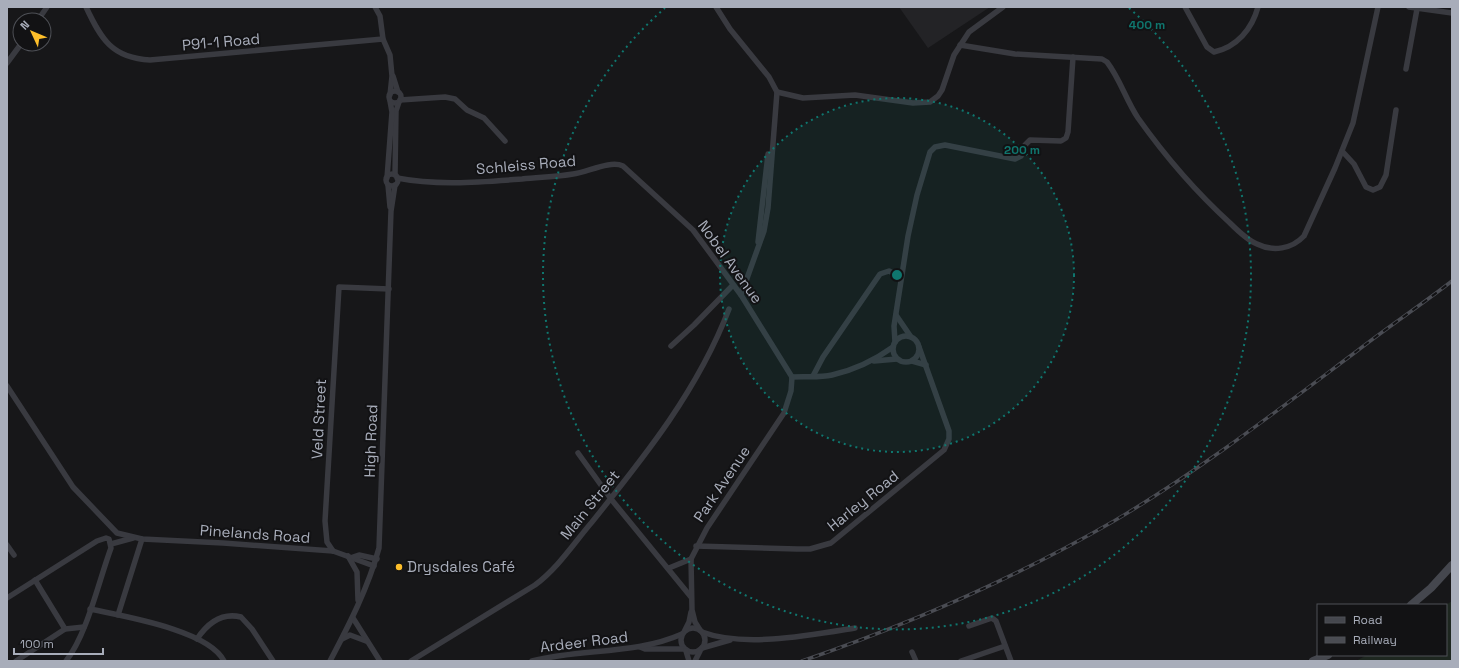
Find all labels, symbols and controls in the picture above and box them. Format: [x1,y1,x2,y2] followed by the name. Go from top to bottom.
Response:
[12,12,52,52] north arrow
[1129,17,1165,33] text: 400 m
[17,18,32,33] text: N
[181,29,261,54] street label: P91-1 Road
[1004,142,1040,158] text: 200 m
[475,151,577,178] street label: Schleiss Road
[694,216,767,307] street label: Nobel Avenue
[890,268,904,282] centre of rings
[307,378,330,460] street label: Veld Street
[360,404,381,478] street label: High Road
[689,442,754,525] street label: Park Avenue
[556,466,624,543] street label: Main Street
[823,466,902,535] street label: Harley Road
[199,520,311,547] street label: Pinelands Road
[407,557,515,576] place label: Drysdales Café
[394,562,404,572] marker: Drysdales Café
[1317,604,1447,656] legend
[1353,612,1382,628] text: Road
[539,627,629,656] street label: Ardeer Road
[14,630,103,656] scale bar
[1353,632,1397,648] text: Railway
[20,636,54,652] text: 100 m

